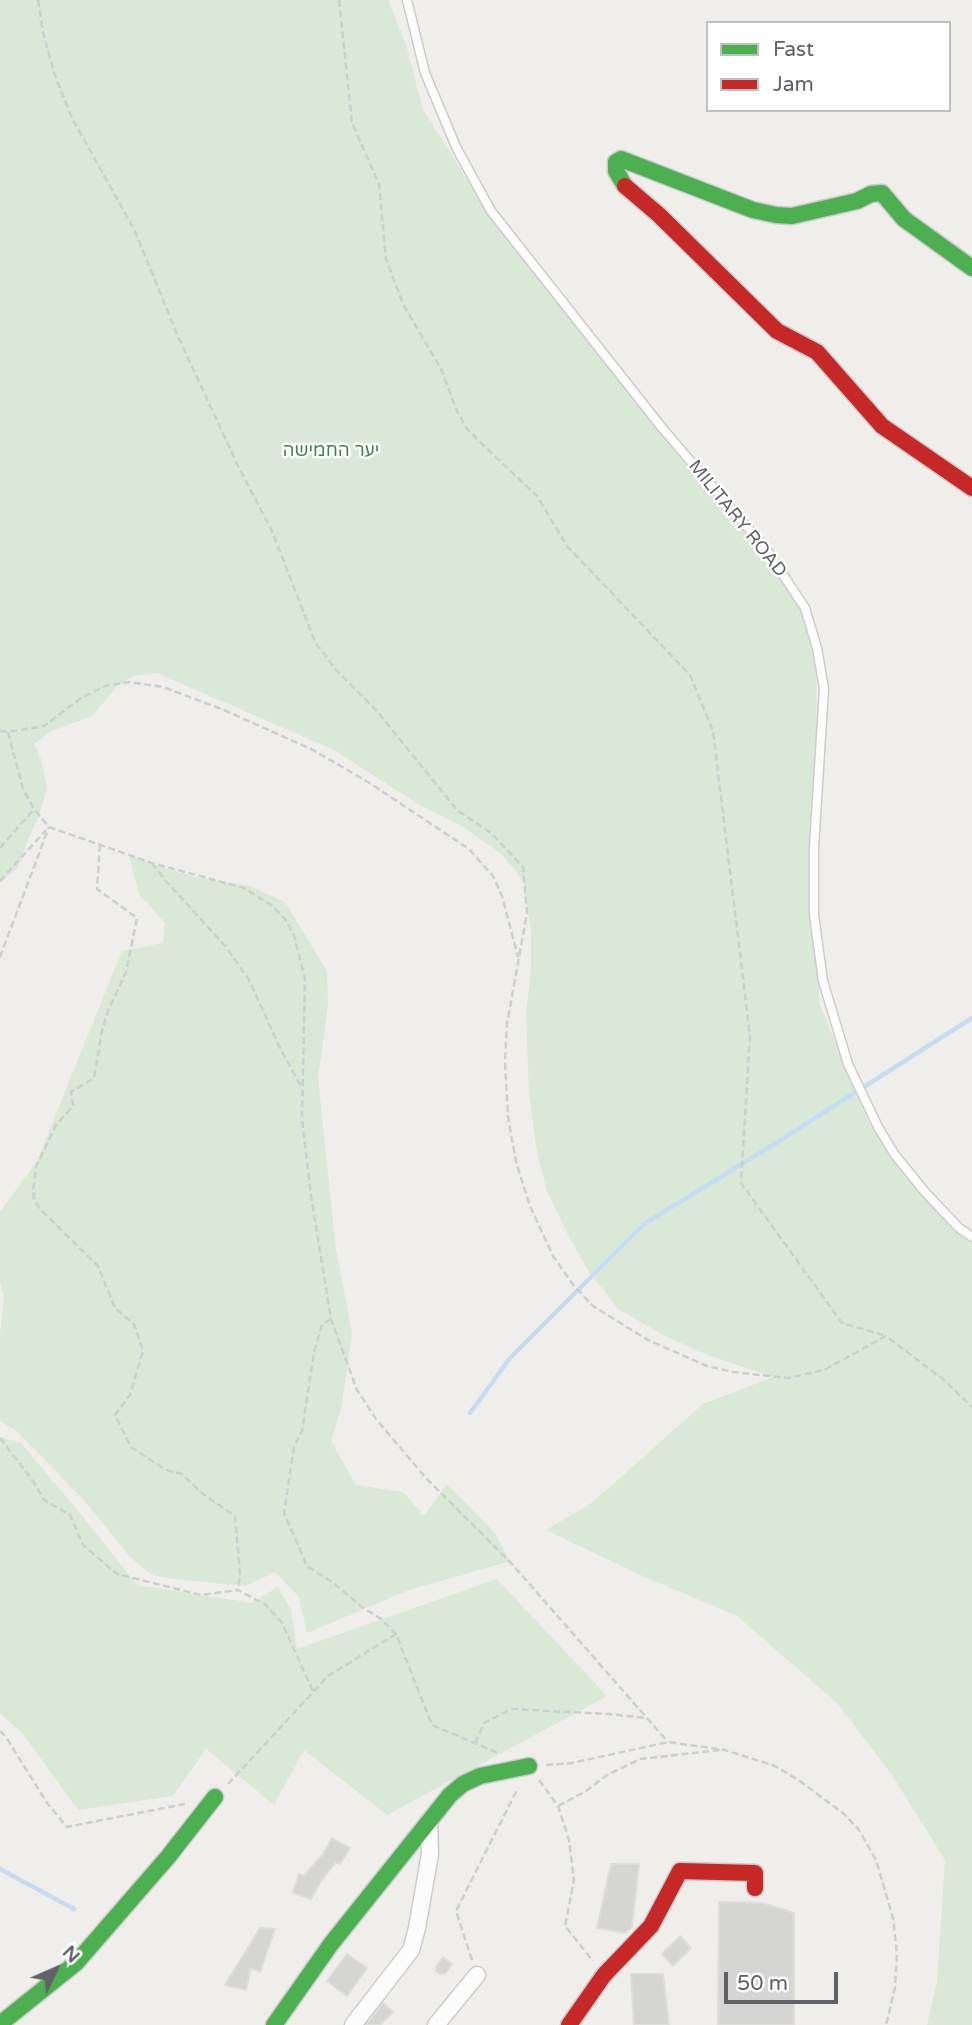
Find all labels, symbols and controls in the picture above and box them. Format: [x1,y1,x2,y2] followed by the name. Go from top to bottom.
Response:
[706,21,951,112] legend
[773,37,814,62] text: Fast
[773,72,814,97] text: Jam
[283,440,379,462] park label: יער החמישה
[683,456,791,582] street label: MILITARY ROAD
[21,1934,91,2004] north arrow
[58,1941,84,1968] text: N
[727,1958,841,2002] scale bar
[737,1971,788,1996] text: 50 m

